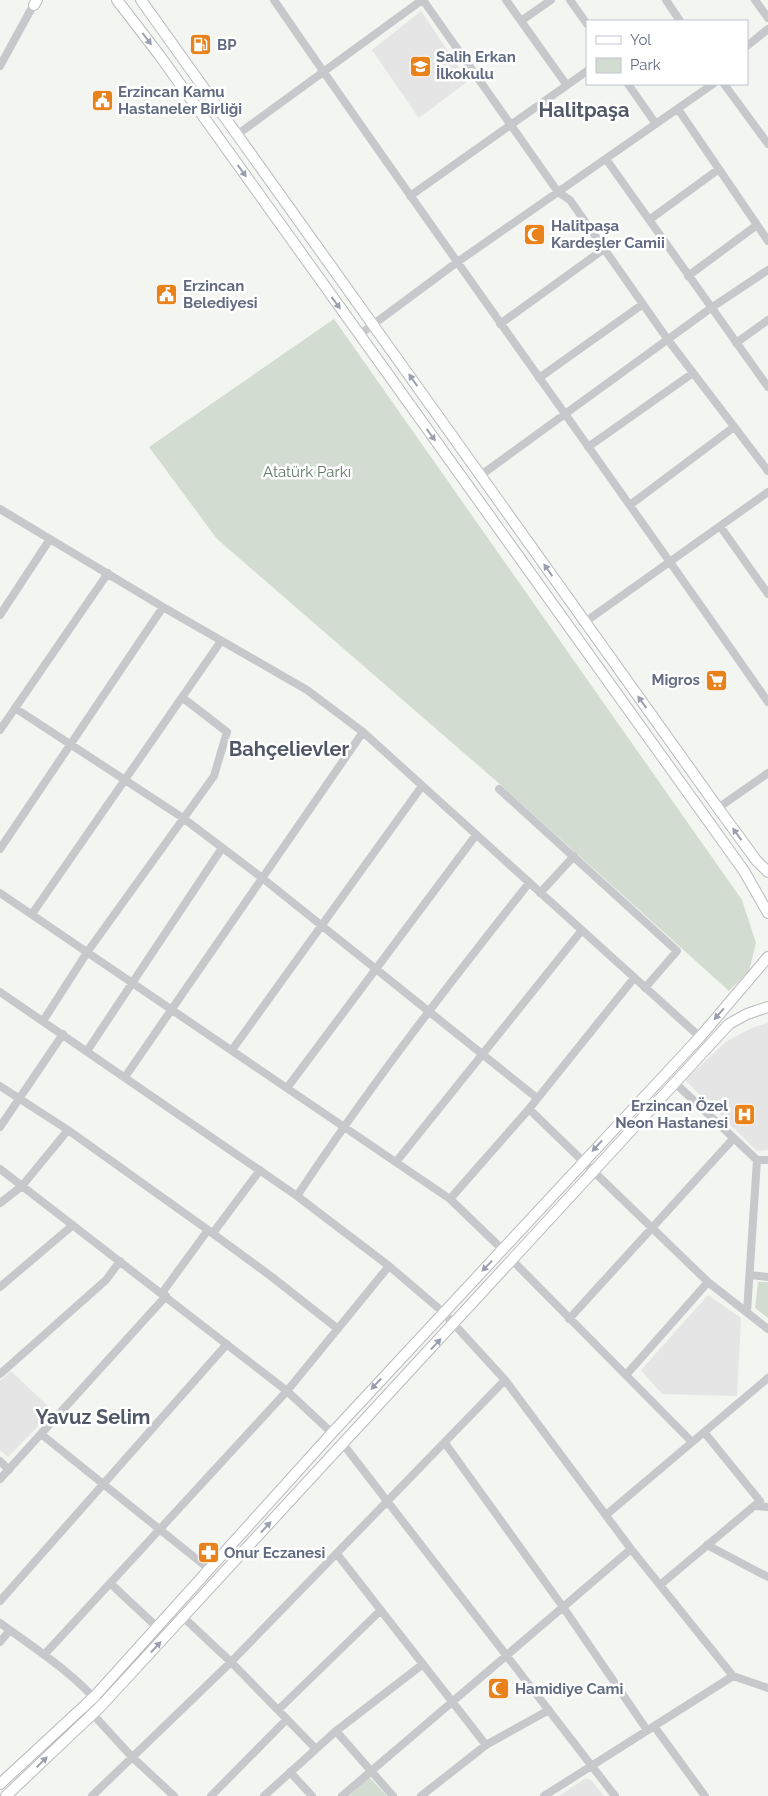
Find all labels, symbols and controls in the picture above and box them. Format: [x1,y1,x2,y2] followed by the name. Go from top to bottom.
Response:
[586,20,748,85] legend
[630,31,652,49] text: Yol
[141,32,152,45] one-way arrow
[189,33,213,57] fuel station icon: BP
[217,36,237,54] place label: BP
[436,48,516,83] place label: Salih Erkan İlkokulu
[408,54,432,78] school or university icon: Salih Erkan İlkokulu
[630,56,661,74] text: Park
[118,83,242,118] place label: Erzincan Kamu Hastaneler Birliği
[90,89,114,113] public building icon: Erzincan Kamu Hastaneler Birliği
[539,98,629,122] district label: Halitpaşa
[237,164,247,178] one-way arrow
[551,217,665,252] place label: Halitpaşa Kardeşler Camii
[523,223,547,247] mosque icon: Halitpaşa Kardeşler Camii
[183,277,258,312] place label: Erzincan Belediyesi
[155,283,179,307] public building icon: Erzincan Belediyesi
[331,296,341,310] one-way arrow
[408,373,418,387] one-way arrow
[426,428,436,442] one-way arrow
[263,463,351,481] park label: Atatürk Parkı
[543,563,553,576] one-way arrow
[704,668,728,692] supermarket icon: Migros
[651,671,700,689] place label: Migros
[637,695,647,709] one-way arrow
[229,737,350,761] district label: Bahçelievler
[732,827,742,841] one-way arrow
[714,1008,725,1021] one-way arrow
[615,1097,728,1132] place label: Erzincan Özel Neon Hastanesi
[732,1103,756,1127] hospital icon: Erzincan Özel Neon Hastanesi
[591,1140,603,1152] one-way arrow
[481,1260,493,1272] one-way arrow
[430,1338,442,1350] one-way arrow
[370,1378,382,1390] one-way arrow
[36,1405,150,1429] district label: Yavuz Selim
[260,1522,272,1534] one-way arrow
[196,1541,220,1565] pharmacy icon: Onur Eczanesi
[224,1544,325,1562] place label: Onur Eczanesi
[150,1640,161,1653] one-way arrow
[487,1677,511,1701] mosque icon: Hamidiye Cami
[515,1680,623,1698] place label: Hamidiye Cami
[35,1756,47,1768] one-way arrow

